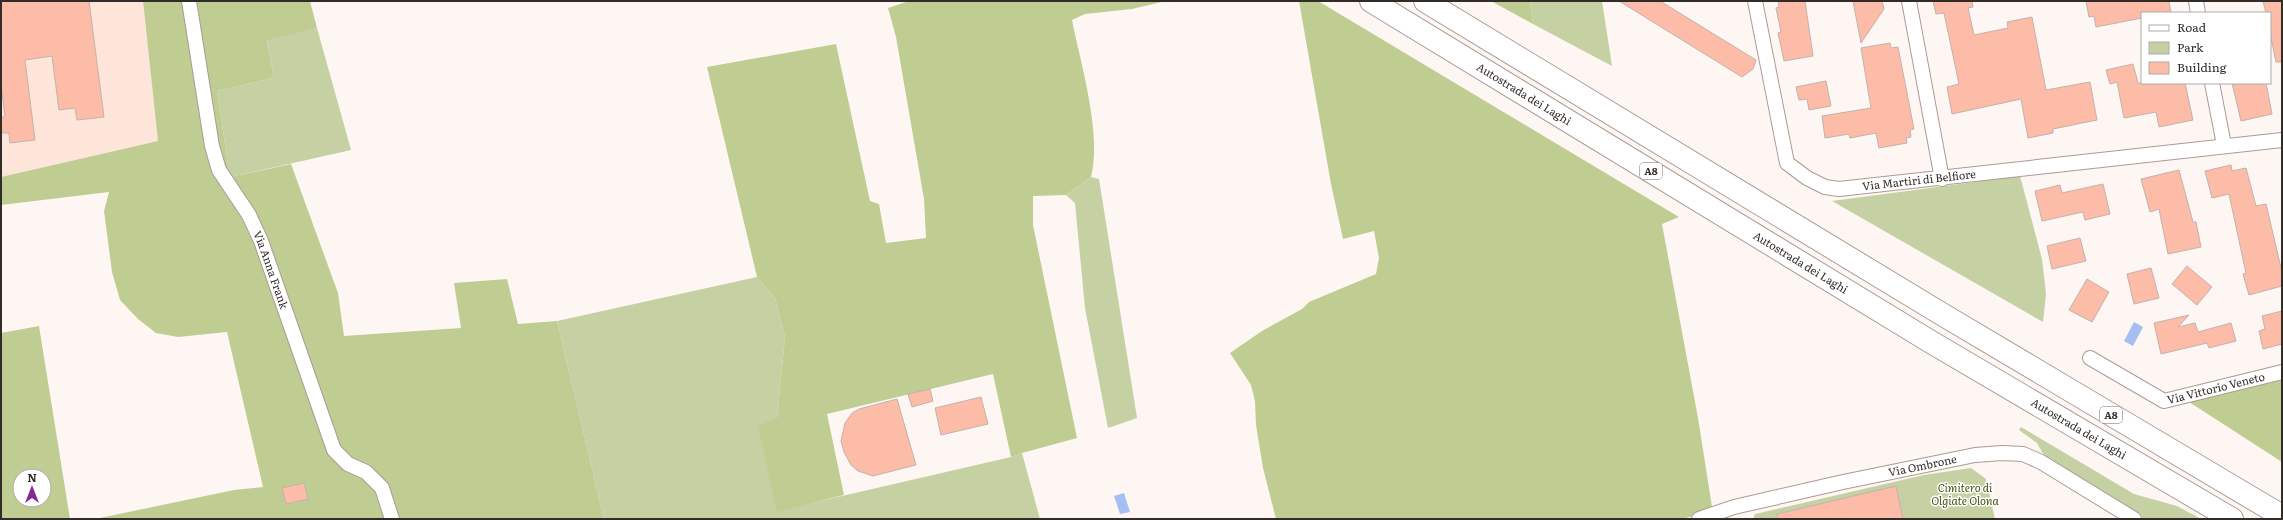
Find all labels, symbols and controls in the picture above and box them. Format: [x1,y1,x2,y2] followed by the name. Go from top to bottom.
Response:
[2141,12,2271,84] legend
[2177,18,2207,36] text: Road
[2177,38,2204,56] text: Park
[1474,58,1575,128] street label: Autostrada dei Laghi
[2177,58,2227,76] text: Building
[1640,163,1662,179] road number: A8
[1861,165,1977,193] street label: Via Martiri di Belfiore
[1751,227,1852,297] street label: Autostrada dei Laghi
[250,228,293,311] street label: Via Anna Frank
[2165,368,2266,407] street label: Via Vittorio Veneto
[2029,394,2130,462] street label: Autostrada dei Laghi
[2100,407,2122,423] road number: A8
[1887,450,1958,480] street label: Via Ombrone
[12,468,52,508] north arrow
[27,469,37,485] text: N
[1931,479,1999,508] park label: Cimitero di Olgiate Olona

